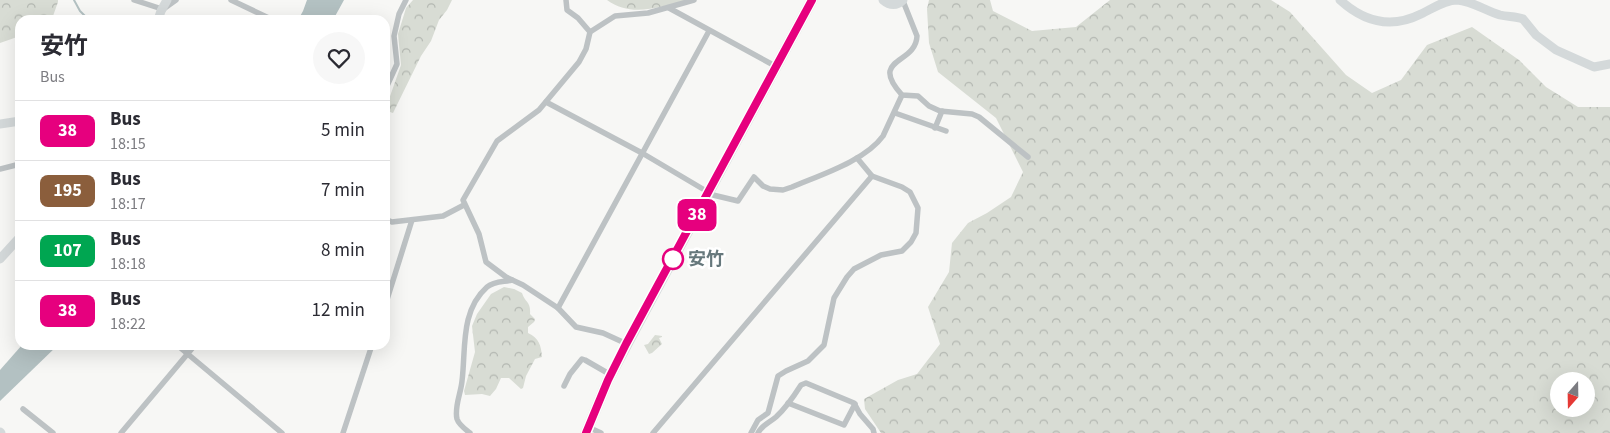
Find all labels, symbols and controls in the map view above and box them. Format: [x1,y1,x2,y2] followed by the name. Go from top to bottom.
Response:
[40,29,88,64] text: 安竹
[313,32,365,84] button: heart
[40,66,65,88] text: Bus
[110,106,141,133] text: Bus
[321,117,365,144] text: 5 min
[58,118,77,143] text: 38
[110,133,146,155] text: 18:15
[110,166,141,193] text: Bus
[321,177,365,204] text: 7 min
[53,178,82,203] text: 195
[110,193,146,215] text: 18:17
[674,199,720,231] line badge: 38
[687,202,707,227] text: 38
[110,226,141,253] text: Bus
[321,237,365,264] text: 8 min
[53,238,82,263] text: 107
[688,247,724,272] place label: 安竹
[662,248,684,270] marker: 安竹
[110,253,146,275] text: 18:18
[110,286,141,313] text: Bus
[311,297,365,324] text: 12 min
[58,298,77,323] text: 38
[110,313,146,335] text: 18:22
[1550,372,1595,418] north arrow
[1550,372,1595,417] map controls

